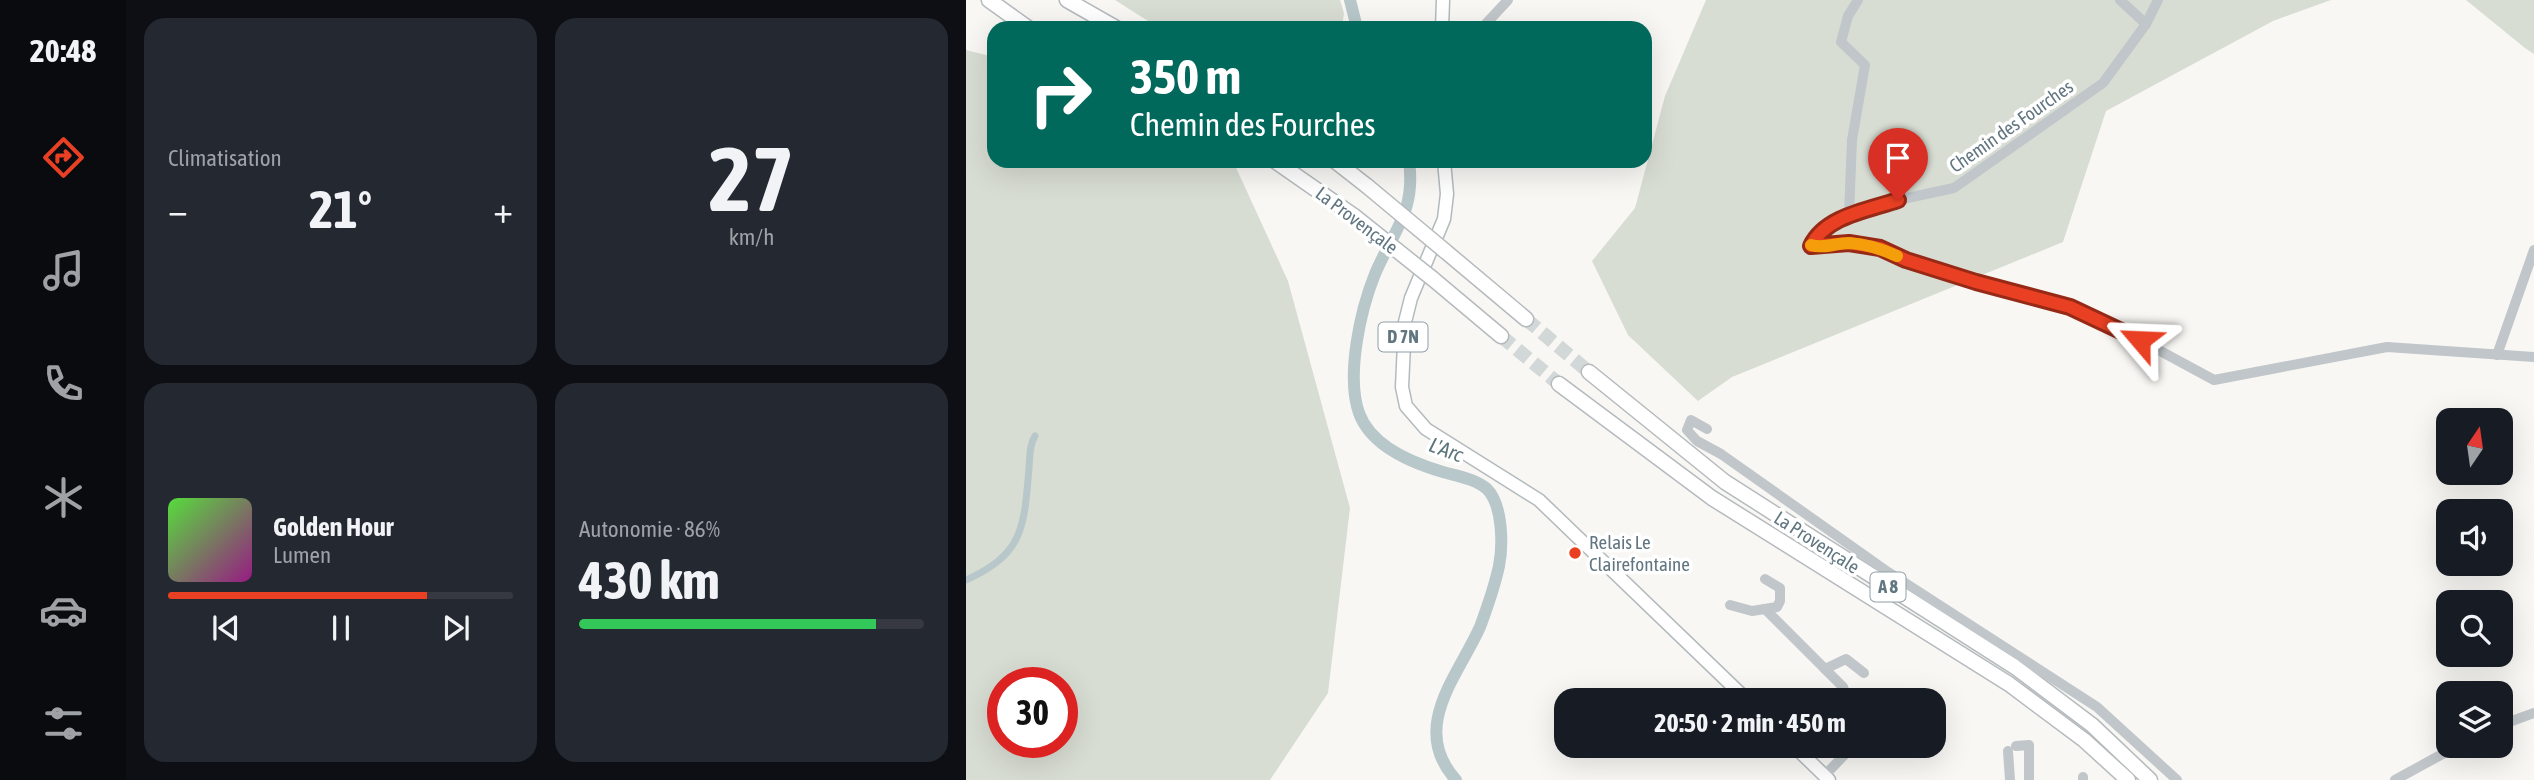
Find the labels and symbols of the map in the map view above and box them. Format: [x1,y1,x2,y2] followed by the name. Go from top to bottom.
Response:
[1945,75,2077,177] street label: Chemin des Fourches
[1868,128,1928,200] pin
[1312,182,1402,258] street label: La Provençale
[2103,303,2177,377] position arrow
[1378,323,1428,352] road number: D 7N
[2436,408,2513,485] north arrow
[1426,432,1468,467] water label: L'Arc
[1770,506,1864,578] street label: La Provençale
[1589,531,1690,575] place label: Relais Le Clairefontaine
[1567,545,1583,561] marker: Relais Le Clairefontaine
[1870,572,1906,602] road number: A 8
[987,667,1078,758] speed limit sign: 30

